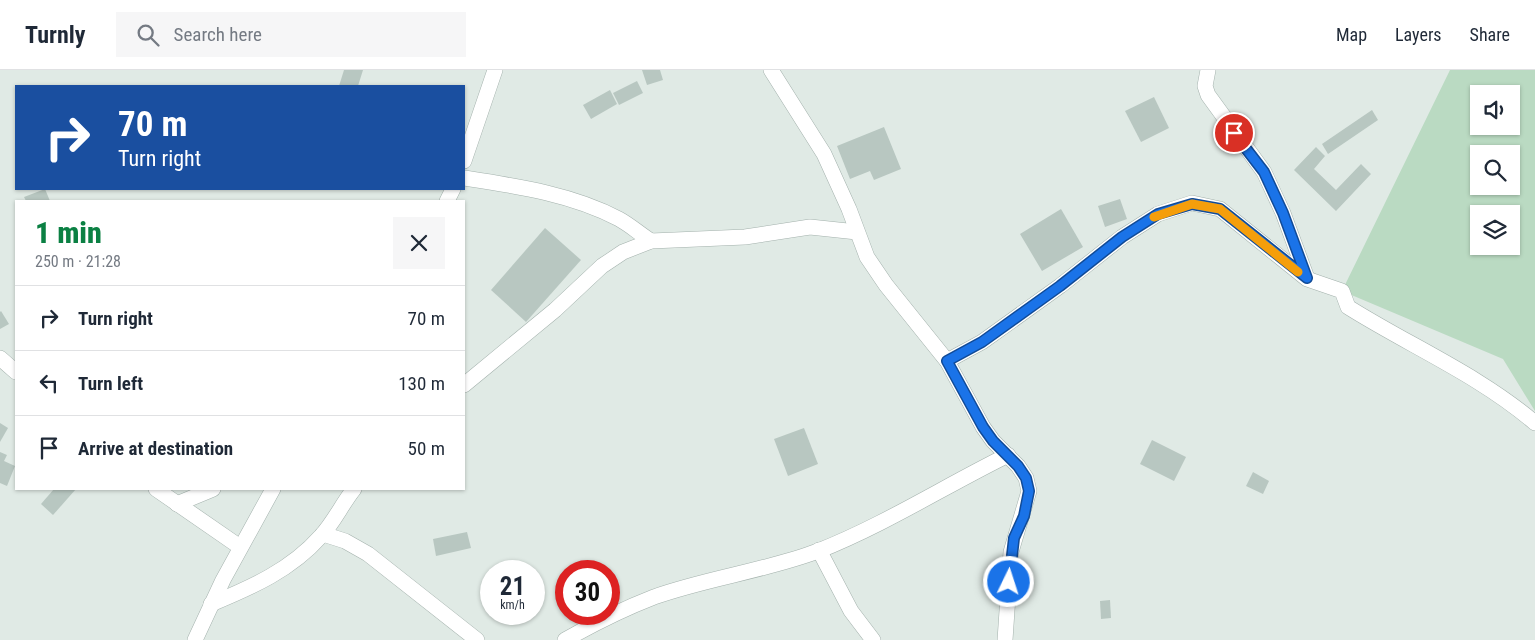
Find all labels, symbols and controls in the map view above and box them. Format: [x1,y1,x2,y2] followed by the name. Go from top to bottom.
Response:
[116,12,466,57] search box
[25,21,86,49] text: Turnly
[134,21,162,49] icon: search
[174,23,262,46] text: Search here
[1336,24,1367,45] text: Map
[1395,24,1442,45] text: Layers
[1470,24,1510,45] text: Share
[1470,85,1520,255] map controls
[1470,85,1520,135] button: sound
[118,104,187,145] text: 70 m
[35,105,100,170] icon: right
[1213,112,1255,154] pin
[1220,119,1248,147] icon: arrive
[1470,145,1520,195] button: search
[118,146,201,171] text: Turn right
[1470,205,1520,255] button: layers
[35,215,102,250] text: 1 min
[393,217,445,269] button: close
[35,252,121,271] text: 250 m · 21:28
[35,304,63,332] icon: right
[78,307,153,330] text: Turn right
[408,307,445,330] text: 70 m
[35,369,63,397] icon: left
[78,372,143,395] text: Turn left
[398,372,445,395] text: 130 m
[35,434,63,462] icon: arrive
[78,437,233,460] text: Arrive at destination
[408,437,445,460] text: 50 m
[982,555,1034,607] position arrow
[555,560,620,625] speed limit sign: 30
[500,572,525,601] text: 21
[500,598,525,612] text: km/h

